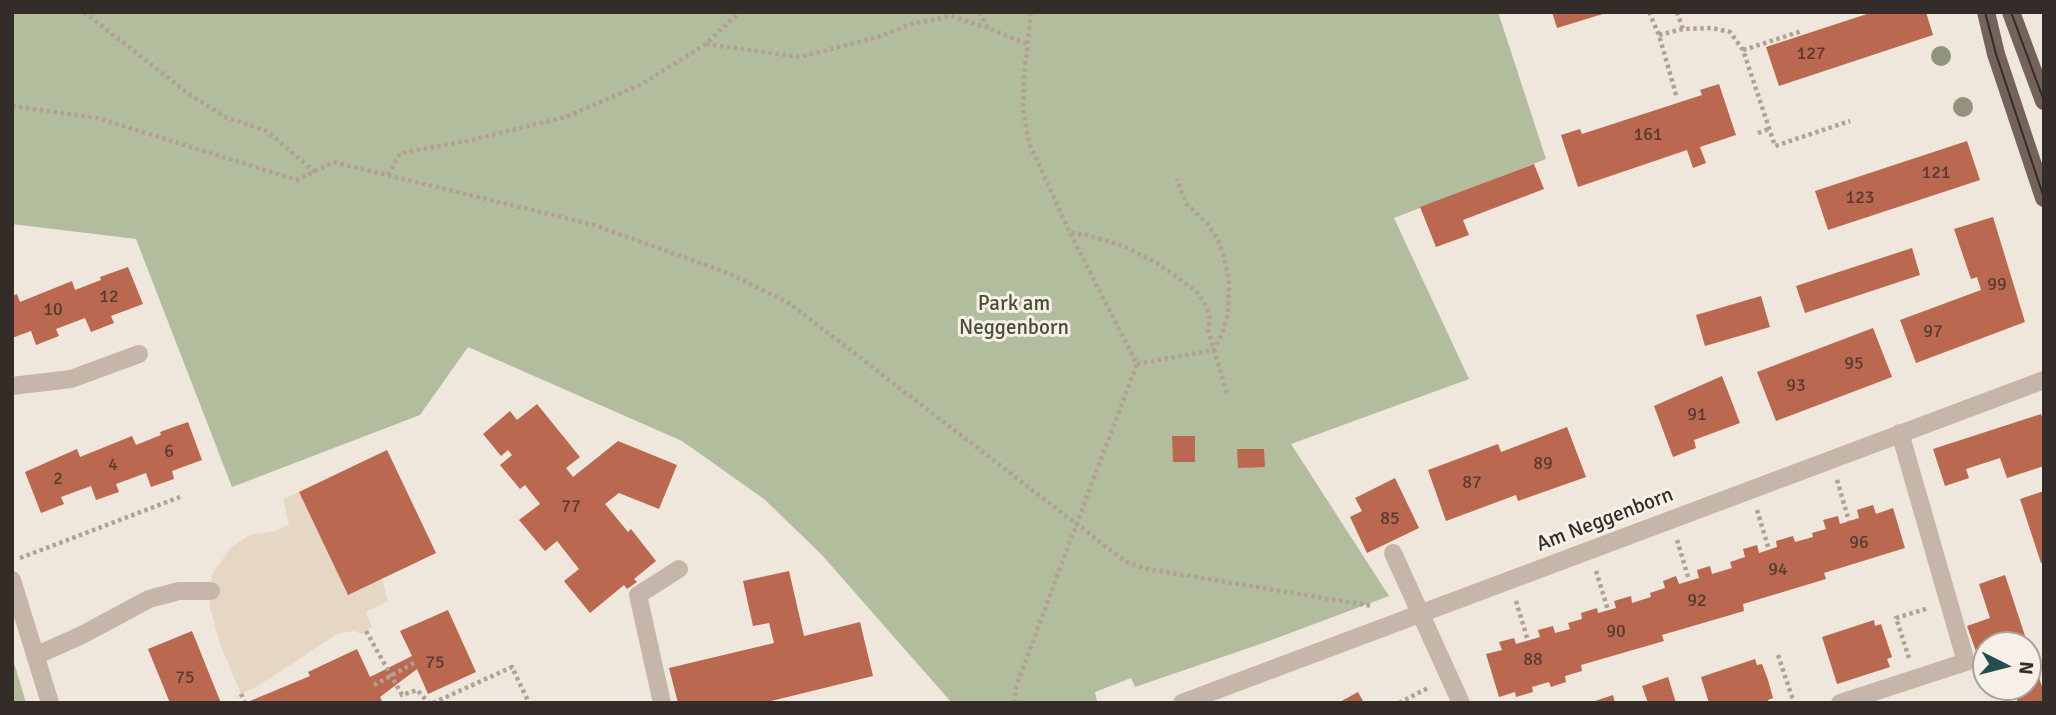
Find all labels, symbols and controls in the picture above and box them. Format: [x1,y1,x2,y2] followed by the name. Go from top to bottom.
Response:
[1796,43,1826,65] house number: 127
[1633,124,1663,146] house number: 161
[1921,162,1951,184] house number: 121
[1845,187,1875,209] house number: 123
[1987,274,2007,296] house number: 99
[99,286,119,308] house number: 12
[959,291,1069,341] park label: Park am Neggenborn
[43,299,63,321] house number: 10
[1923,321,1943,343] house number: 97
[1844,353,1864,375] house number: 95
[1786,375,1806,397] house number: 93
[1687,404,1707,426] house number: 91
[164,441,174,463] house number: 6
[1533,453,1553,475] house number: 89
[108,454,118,476] house number: 4
[53,468,63,490] house number: 2
[1462,472,1482,494] house number: 87
[1533,482,1677,558] street label: Am Neggenborn
[561,496,581,518] house number: 77
[1380,508,1400,530] house number: 85
[1849,532,1869,554] house number: 96
[1768,559,1788,581] house number: 94
[1687,590,1707,612] house number: 92
[1606,621,1626,643] house number: 90
[1972,631,2042,701] north arrow
[1523,649,1543,671] house number: 88
[425,652,445,674] house number: 75
[2013,660,2039,676] text: N
[175,667,195,689] house number: 75

